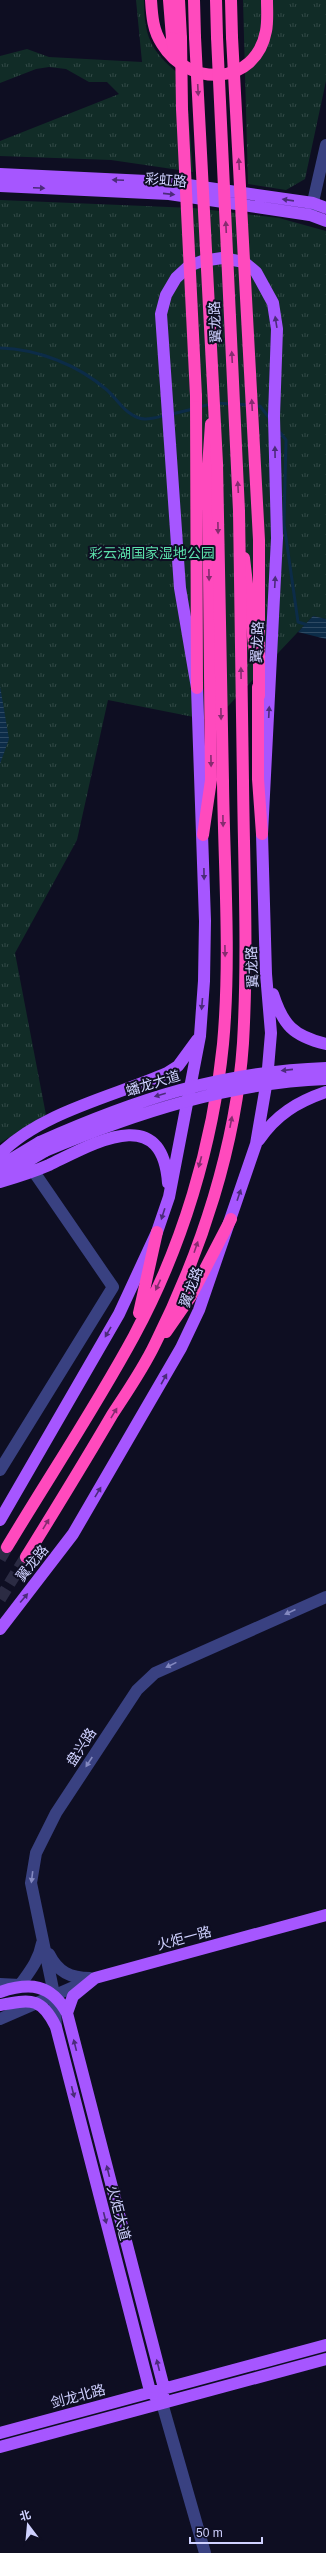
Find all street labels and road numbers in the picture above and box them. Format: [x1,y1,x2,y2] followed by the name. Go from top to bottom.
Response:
[144,170,188,190] street label: 彩虹路
[206,301,224,343] street label: 翼龙路
[248,621,266,663] street label: 翼龙路
[243,946,261,988] street label: 翼龙路
[124,1067,182,1099] street label: 蟠龙大道
[176,1265,206,1309] street label: 翼龙路
[13,1542,51,1584] street label: 翼龙路
[63,1725,99,1769] street label: 盘兴路
[155,1923,213,1953] street label: 火炬一路
[104,2184,134,2242] street label: 火炬大道
[49,2381,107,2411] street label: 剑龙北路

